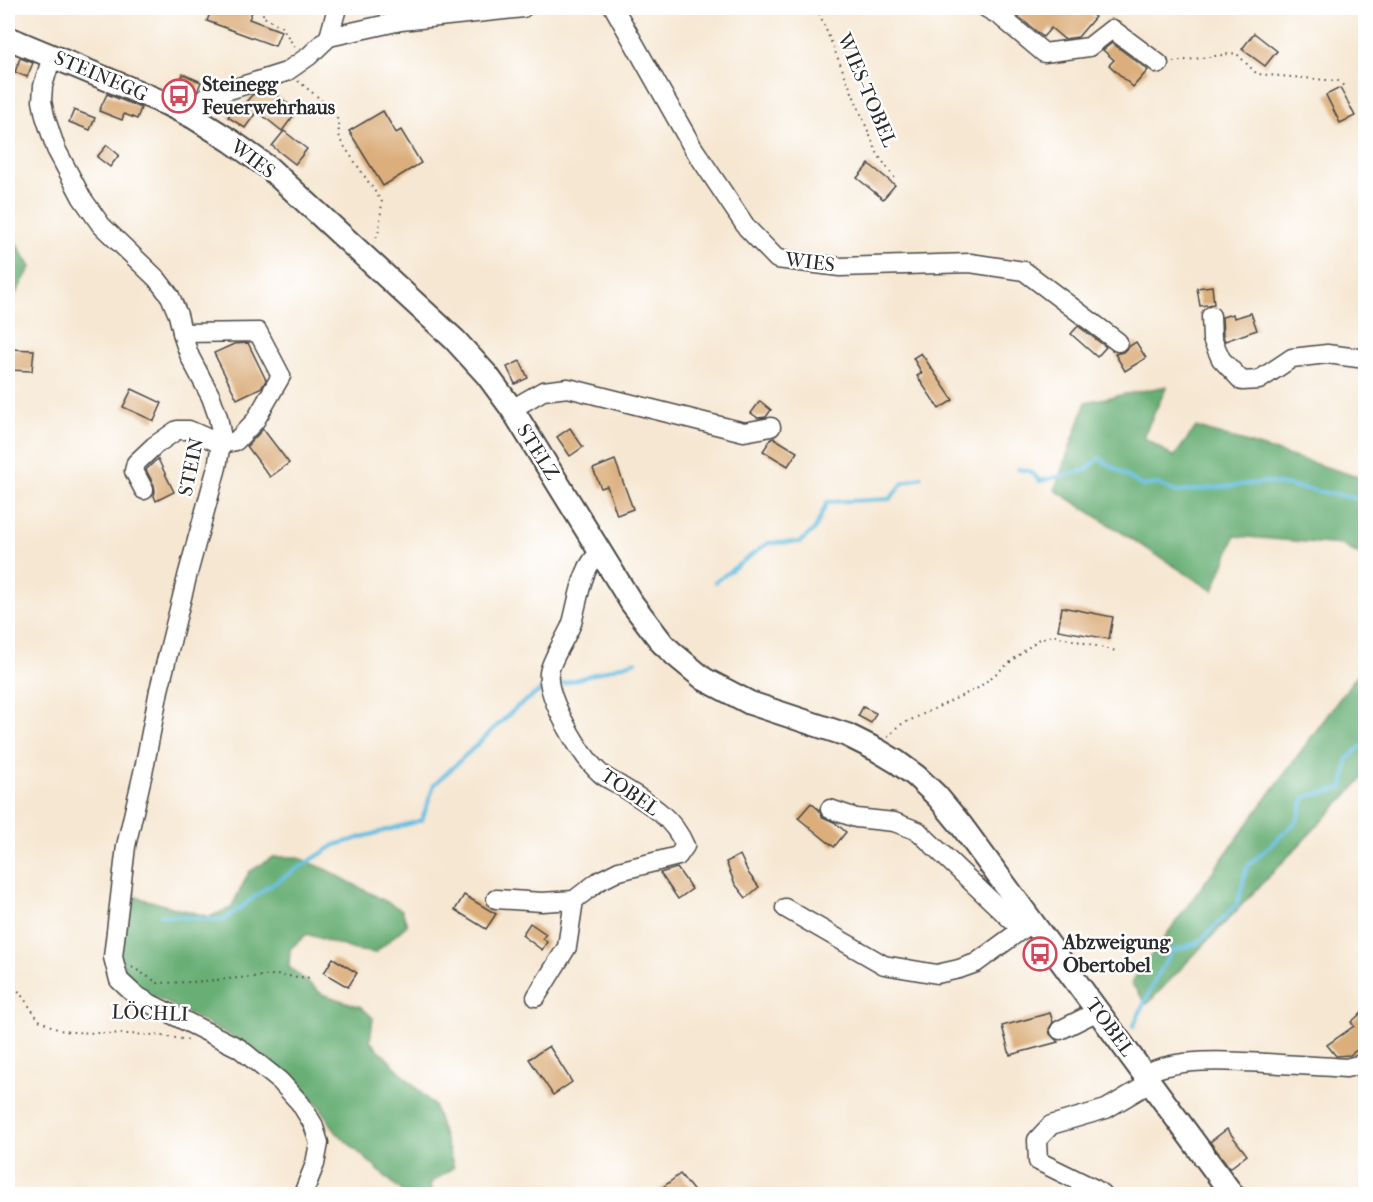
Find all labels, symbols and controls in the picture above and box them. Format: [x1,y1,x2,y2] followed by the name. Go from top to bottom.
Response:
[832,29,901,150] street label: WIES-TOBEL
[51,46,151,106] street label: STEINEGG
[201,73,336,119] place label: Steinegg Feuerwehrhaus
[161,78,197,114] bus stop icon: Steinegg Feuerwehrhaus
[225,134,280,183] street label: WIES
[783,247,836,276] street label: WIES
[512,420,564,485] street label: STELZ
[174,436,208,498] street label: STEIN
[596,764,664,820] street label: TOBEL
[1061,931,1171,977] place label: Abzweigung Obertobel
[1022,936,1058,972] bus stop icon: Abzweigung Obertobel
[1081,993,1139,1061] street label: TOBEL
[111,999,189,1026] street label: LÖCHLI

